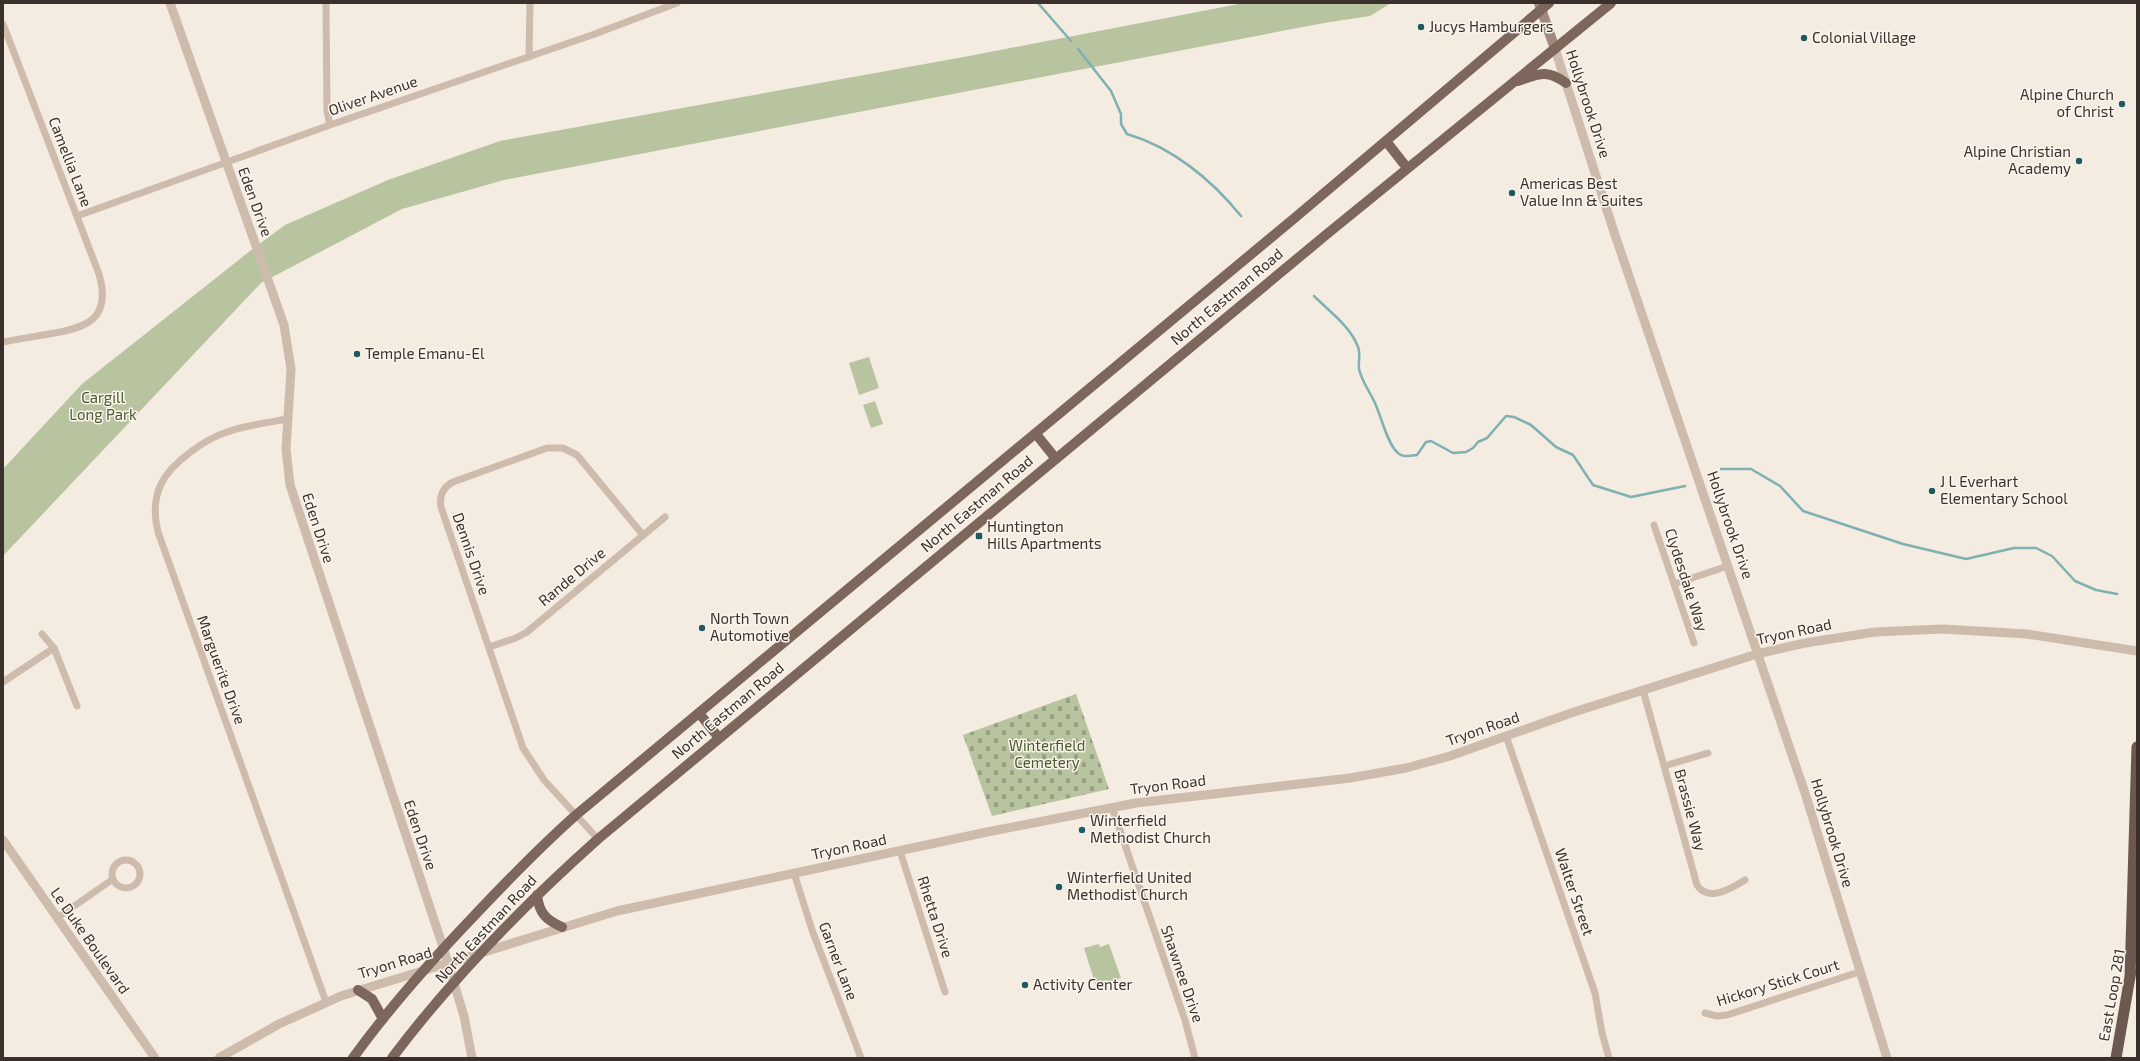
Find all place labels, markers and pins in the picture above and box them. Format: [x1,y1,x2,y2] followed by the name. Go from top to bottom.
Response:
[1429,17,1553,35] place label: Jucys Hamburgers
[1416,22,1426,32] marker: Jucys Hamburgers
[1812,28,1916,46] place label: Colonial Village
[1799,33,1809,43] marker: Colonial Village
[2020,85,2114,120] place label: Alpine Church of Christ
[2117,99,2127,109] marker: Alpine Church of Christ
[1964,142,2071,177] place label: Alpine Christian Academy
[2074,156,2084,166] marker: Alpine Christian Academy
[1520,174,1643,209] place label: Americas Best Value Inn & Suites
[1507,188,1517,198] marker: Americas Best Value Inn & Suites
[365,344,485,362] place label: Temple Emanu-El
[352,349,362,359] marker: Temple Emanu-El
[1940,472,2068,507] place label: J L Everhart Elementary School
[1927,486,1937,496] marker: J L Everhart Elementary School
[987,517,1102,552] place label: Huntington Hills Apartments
[974,531,984,541] marker: Huntington Hills Apartments
[710,609,789,644] place label: North Town Automotive
[697,623,707,633] marker: North Town Automotive
[1090,811,1211,846] place label: Winterfield Methodist Church
[1077,825,1087,835] marker: Winterfield Methodist Church
[1067,868,1192,903] place label: Winterfield United Methodist Church
[1054,882,1064,892] marker: Winterfield United Methodist Church
[1033,975,1133,993] place label: Activity Center
[1020,980,1030,990] marker: Activity Center

